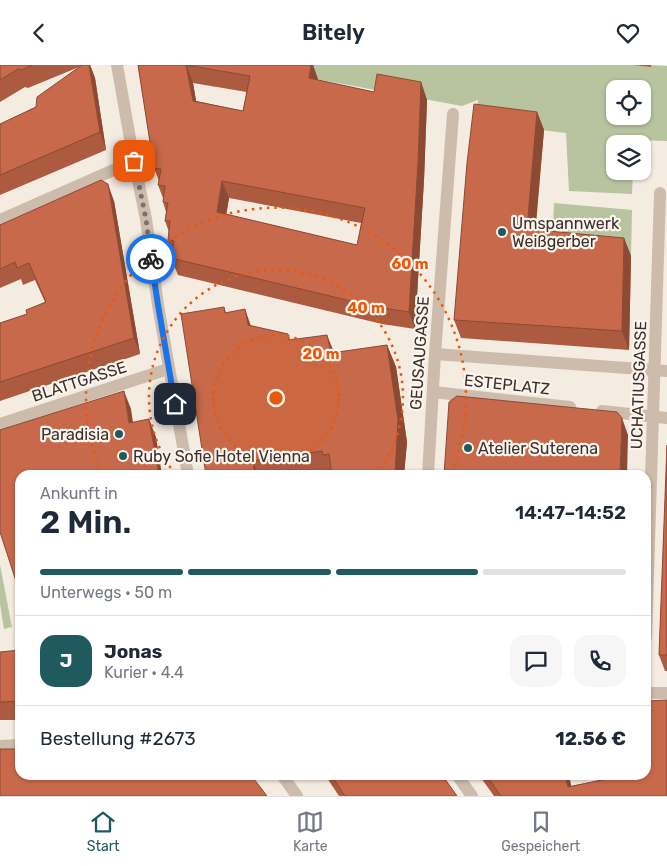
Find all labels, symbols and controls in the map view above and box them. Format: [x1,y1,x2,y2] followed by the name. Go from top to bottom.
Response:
[25,19,53,47] icon: back
[302,19,365,46] text: Bitely
[614,19,642,47] icon: heart
[606,80,651,180] map controls
[606,80,651,125] button: locate
[606,135,651,180] button: layers
[113,140,155,182] pin
[120,147,148,175] icon: bag
[512,214,620,251] place label: Umspannwerk Weißgerber
[496,226,508,238] marker: Umspannwerk Weißgerber
[126,234,176,284] courier
[137,245,165,273] icon: bike
[392,255,428,273] text: 60 m
[406,295,433,411] street label: GEUSAUGASSE
[347,299,385,317] text: 40 m
[627,320,650,450] street label: UCHATIUSGASSE
[303,345,339,363] text: 20 m
[29,357,129,406] street label: BLATTGASSE
[463,371,551,398] street label: ESTEPLATZ
[154,383,196,425] pin
[267,389,285,407] centre of rings
[161,390,189,418] icon: home
[41,425,109,444] place label: Paradisia
[113,428,125,440] marker: Paradisia
[478,439,598,458] place label: Atelier Suterena
[462,442,474,454] marker: Atelier Suterena
[133,447,310,466] place label: Ruby Sofie Hotel Vienna
[117,450,129,462] marker: Ruby Sofie Hotel Vienna
[40,484,118,503] text: Ankunft in
[515,501,626,524] text: 14:47–14:52
[40,503,131,541] text: 2 Min.
[40,583,172,602] text: Unterwegs · 50 m
[510,635,562,687] button: chat
[574,635,626,687] button: phone
[104,640,162,663] text: Jonas
[60,649,72,672] text: J
[104,663,184,682] text: Kurier · 4.4
[40,727,196,750] text: Bestellung #2673
[555,727,626,750] text: 12.56 €
[87,808,119,855] tab: Start
[293,808,328,855] tab: Karte
[501,808,580,855] tab: Gespeichert

